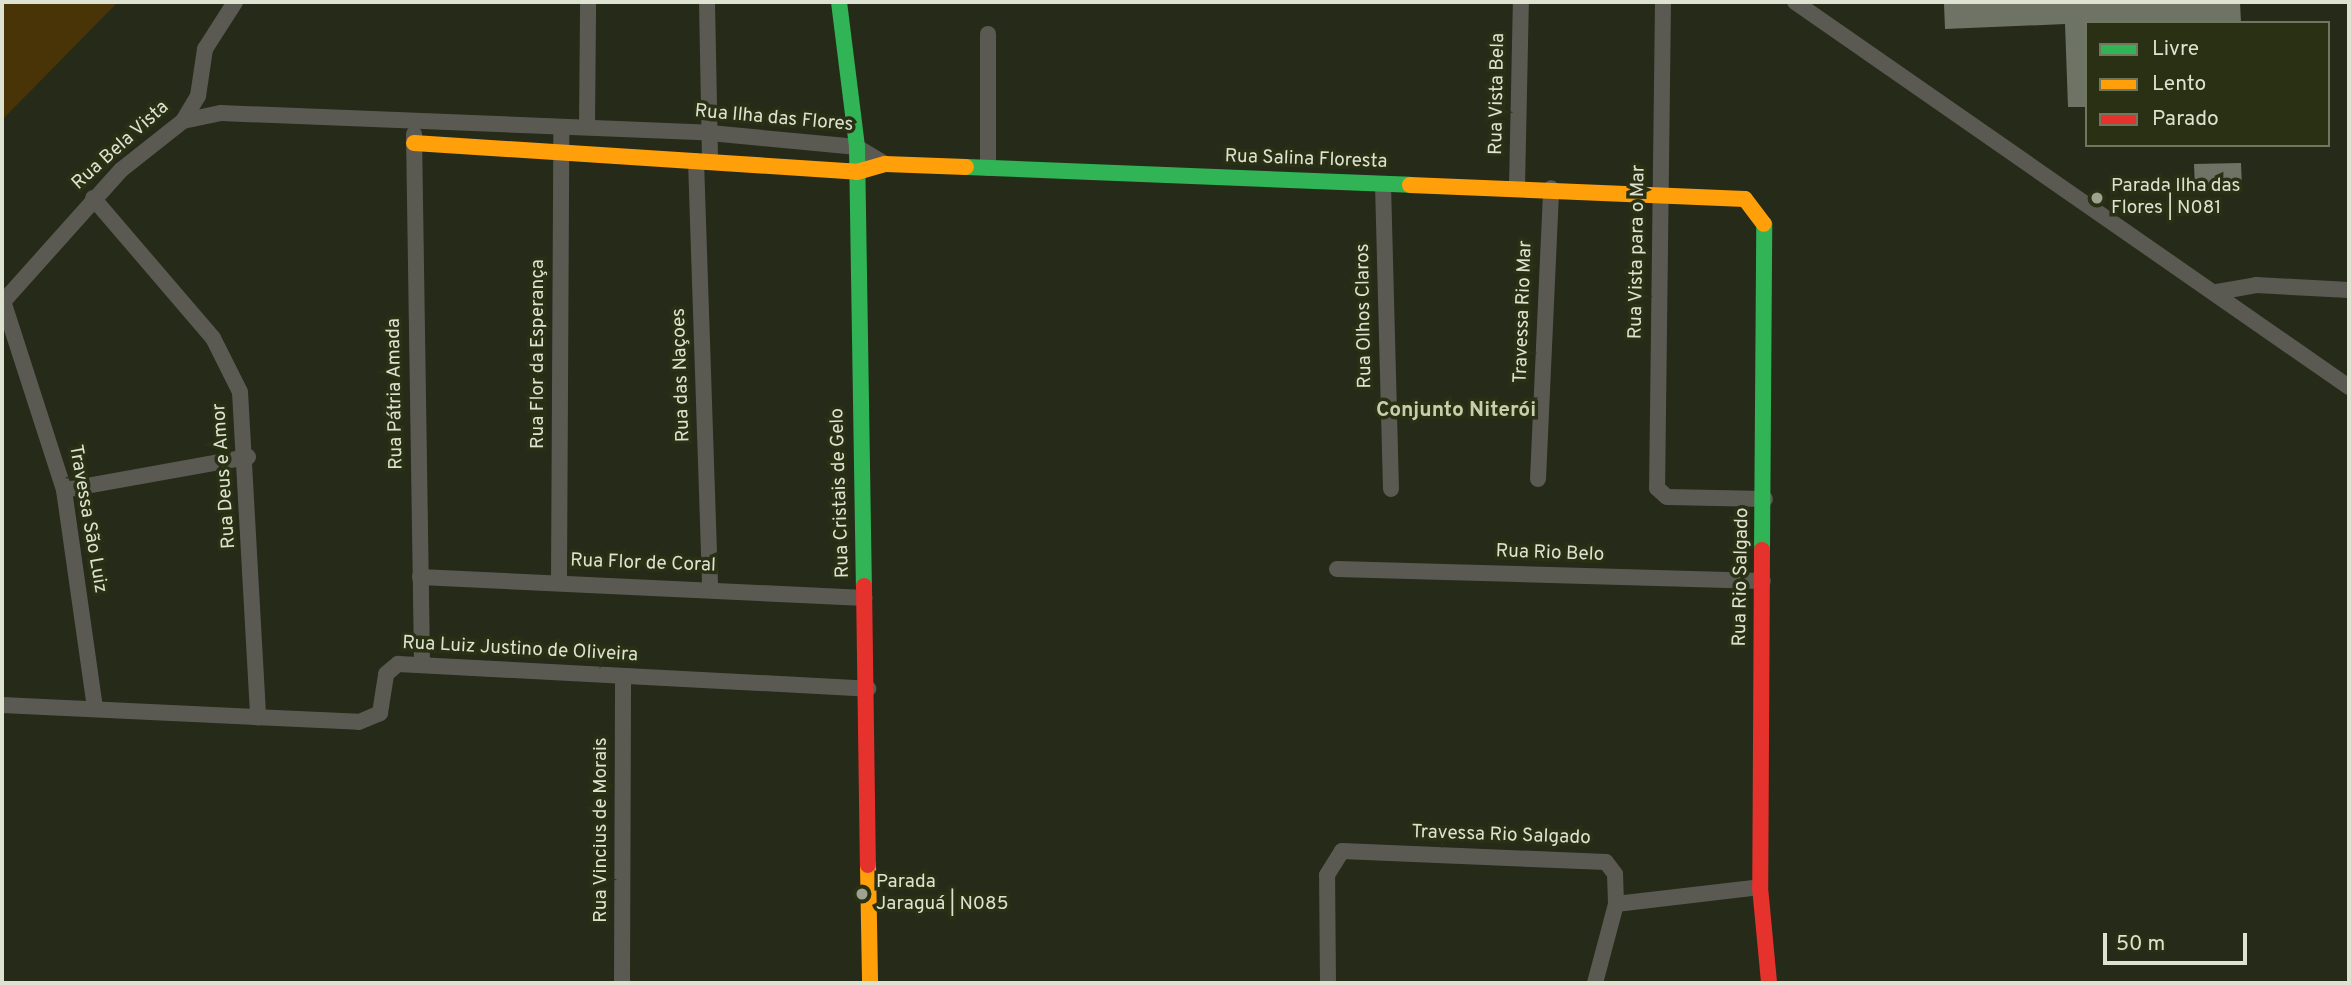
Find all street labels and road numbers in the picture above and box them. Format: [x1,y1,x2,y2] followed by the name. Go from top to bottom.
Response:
[1486,32,1510,156] street label: Rua Vista Bela
[68,96,174,196] street label: Rua Bela Vista
[694,101,854,137] street label: Rua Ilha das Flores
[1224,146,1388,174] street label: Rua Salina Floresta
[1625,164,1651,340] street label: Rua Vista para o Mar
[1510,240,1538,384] street label: Travessa Rio Mar
[1352,243,1378,389] street label: Rua Olhos Claros
[528,259,550,449] street label: Rua Flor da Esperança
[668,307,696,443] street label: Rua das Naçoes
[383,317,409,471] street label: Rua Pátria Amada
[209,402,241,550] street label: Rua Deus e Amor
[827,408,855,578] street label: Rua Cristais de Gelo
[63,443,111,595] street label: Travessa São Luiz
[1729,507,1755,647] street label: Rua Rio Salgado
[1495,541,1605,567] street label: Rua Rio Belo
[570,550,716,578] street label: Rua Flor de Coral
[402,632,638,668] street label: Rua Luiz Justino de Oliveira
[591,737,613,923] street label: Rua Vincius de Morais
[1411,821,1591,851] street label: Travessa Rio Salgado

